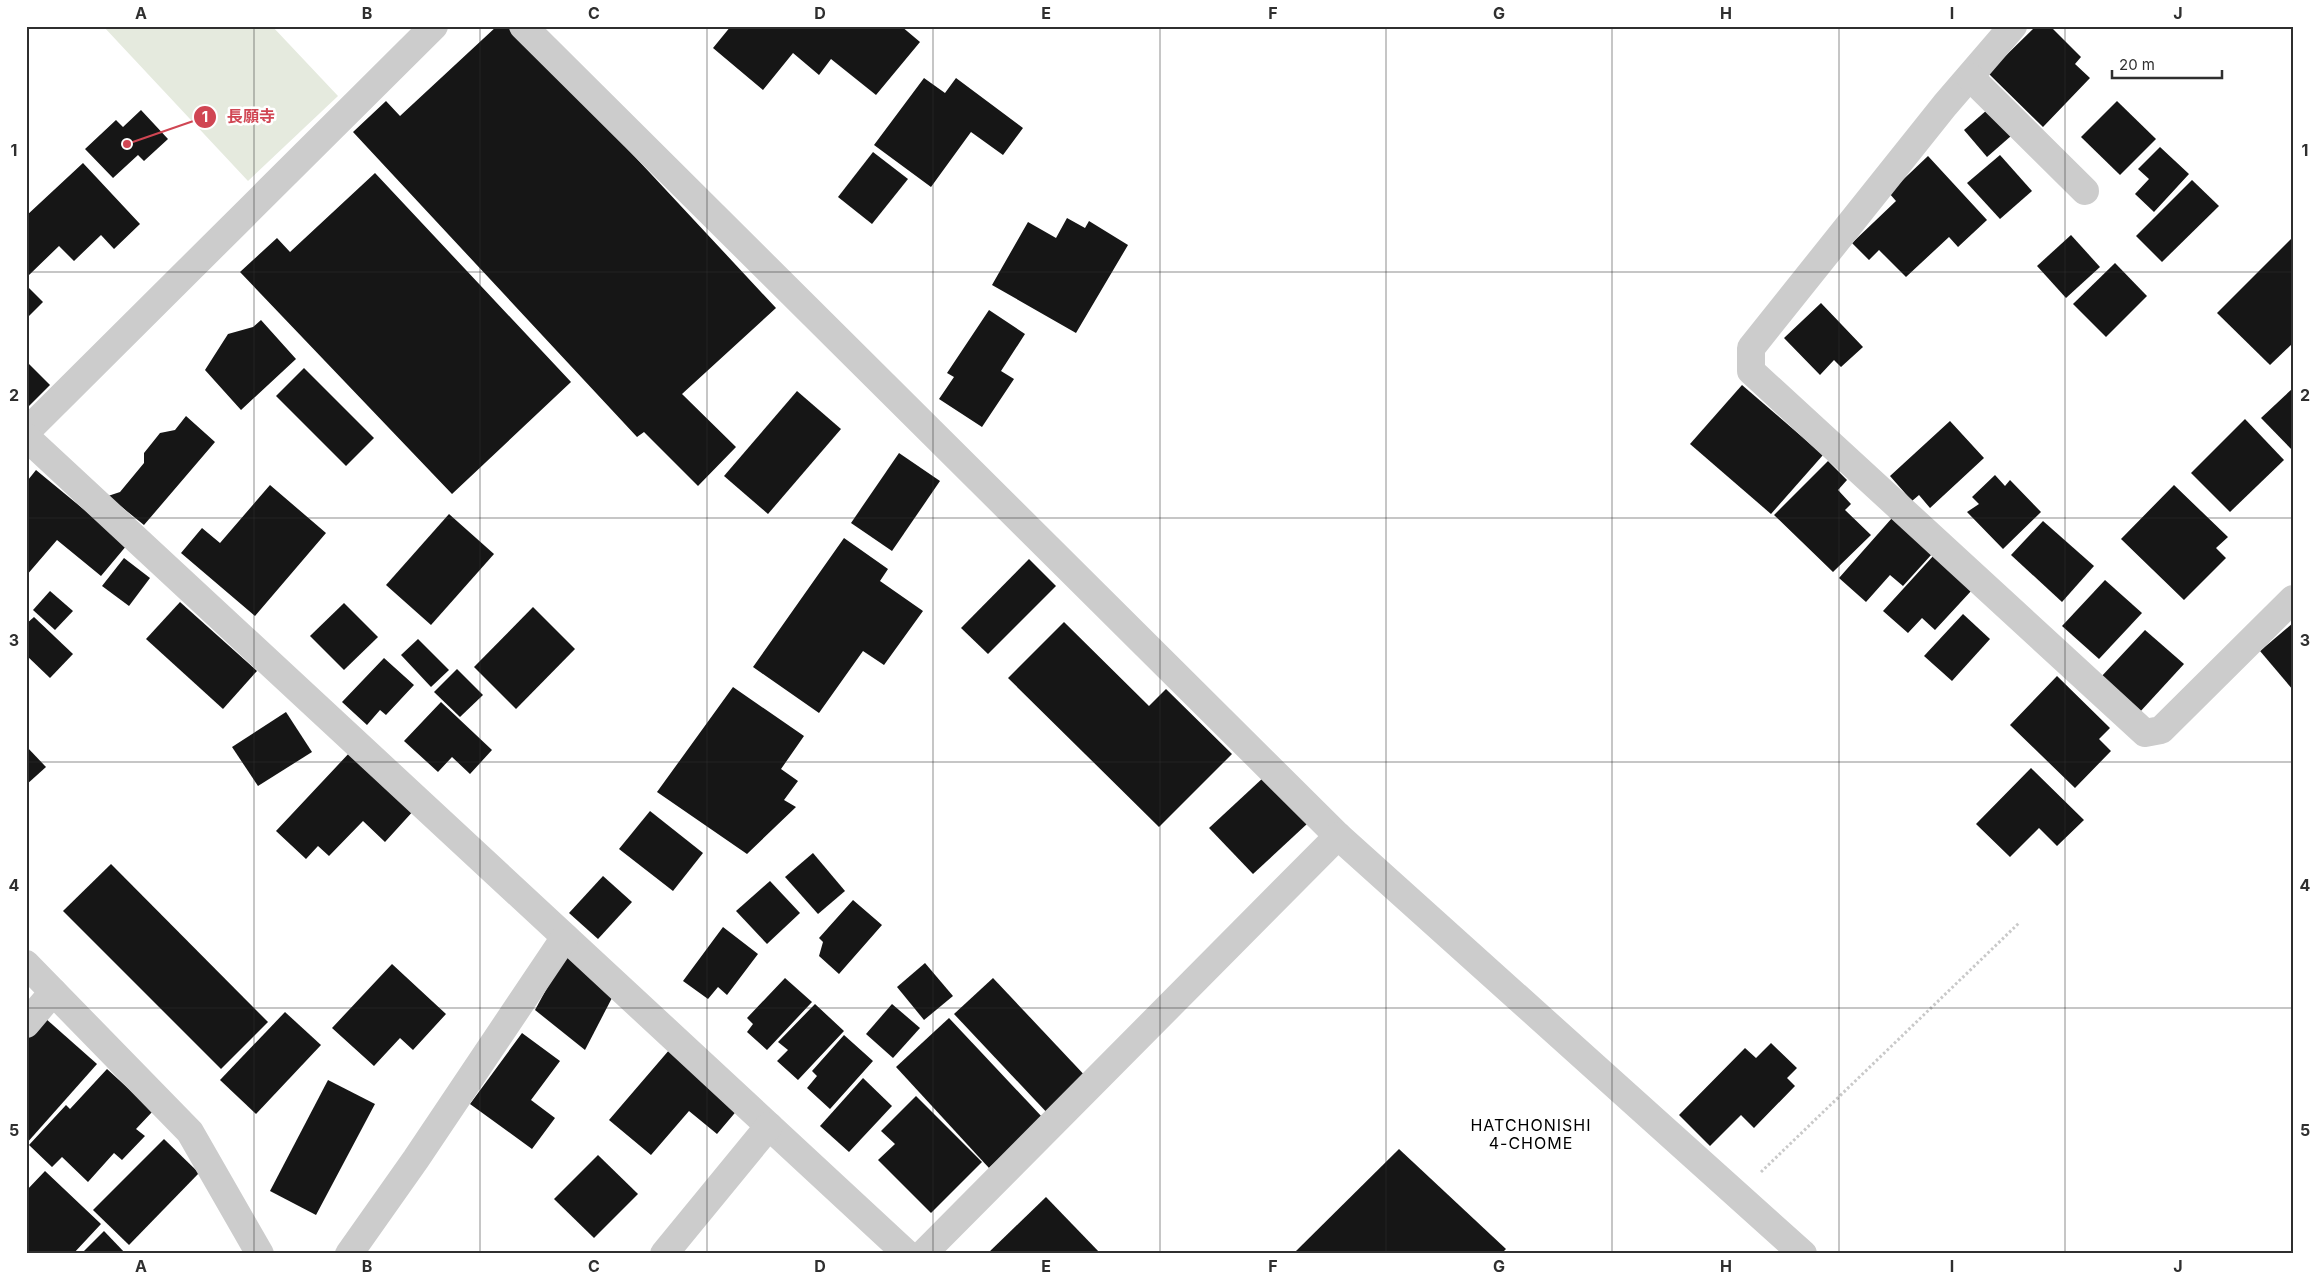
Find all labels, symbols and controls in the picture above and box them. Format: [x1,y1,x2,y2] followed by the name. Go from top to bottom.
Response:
[135,3,147,23] text: A
[362,3,372,23] text: B
[588,3,600,23] text: C
[814,3,826,23] text: D
[1041,3,1051,23] text: E
[1268,3,1278,23] text: F
[1493,3,1505,23] text: G
[1720,3,1732,23] text: H
[1950,3,1954,23] text: I
[2173,3,2183,23] text: J
[2112,48,2222,80] scale bar
[2119,55,2155,74] text: 20 m
[192,101,285,132] callout: 長願寺
[227,106,275,126] text: 長願寺
[202,107,208,126] text: 1
[11,140,17,160] text: 1
[2302,140,2308,160] text: 1
[9,385,19,405] text: 2
[2300,385,2310,405] text: 2
[9,630,19,650] text: 3
[2300,630,2310,650] text: 3
[9,875,20,895] text: 4
[2300,875,2311,895] text: 4
[1470,1115,1592,1153] district label: HATCHONISHI 4-CHOME
[9,1120,19,1140] text: 5
[2300,1120,2310,1140] text: 5
[135,1256,147,1276] text: A
[362,1256,372,1276] text: B
[588,1256,600,1276] text: C
[814,1256,826,1276] text: D
[1041,1256,1051,1276] text: E
[1268,1256,1278,1276] text: F
[1493,1256,1505,1276] text: G
[1720,1256,1732,1276] text: H
[1950,1256,1954,1276] text: I
[2173,1256,2183,1276] text: J

